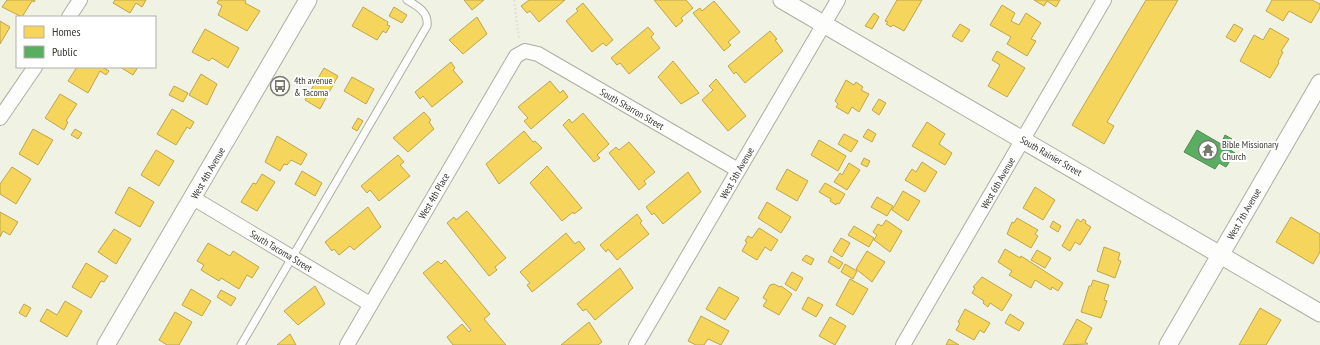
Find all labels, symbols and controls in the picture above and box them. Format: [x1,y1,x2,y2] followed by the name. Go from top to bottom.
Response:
[16,16,156,68] legend
[52,24,80,39] text: Homes
[52,44,78,59] text: Public
[294,74,333,99] place label: 4th avenue & Tacoma
[269,75,291,97] bus stop icon: 4th avenue & Tacoma
[598,85,667,133] street label: South Sharron Street
[1018,133,1085,179] street label: South Rainier Street
[1222,138,1279,163] place label: Bible Missionary Church
[1197,139,1219,161] temple icon: Bible Missionary Church
[188,145,228,201] street label: West 4th Avenue
[717,145,757,201] street label: West 5th Avenue
[978,155,1018,211] street label: West 6th Avenue
[416,171,452,221] street label: West 4th Place
[1224,186,1264,242] street label: West 7th Avenue
[247,227,315,275] street label: South Tacoma Street

